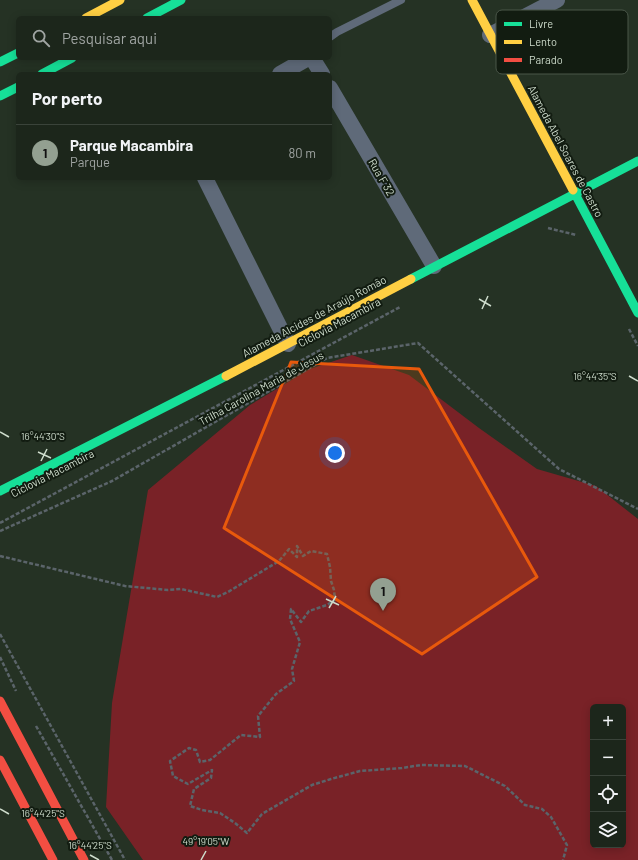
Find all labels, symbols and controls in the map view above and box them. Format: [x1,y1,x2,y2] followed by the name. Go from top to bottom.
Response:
[496,10,628,74] legend
[16,16,332,60] search box
[529,17,553,30] text: Livre
[30,27,52,49] icon: search
[62,29,157,47] text: Pesquisar aqui
[529,35,557,48] text: Lento
[529,53,563,66] text: Parado
[526,83,606,219] street label: Alameda Abel Soares de Castro
[32,88,102,108] text: Por perto
[70,136,193,154] text: Parque Macambira
[43,145,47,161] text: 1
[289,145,316,161] text: 80 m
[70,154,110,170] text: Parque
[366,156,398,198] street label: Rua F 32
[240,272,388,360] street label: Alameda Alcides de Araújo Romão
[295,295,383,349] street label: Ciclovia Macambira
[196,348,326,428] street label: Trilha Carolina Maria de Jesus
[573,370,617,382] text: 16°44'35"S
[21,430,65,442] text: 16°44'30"S
[325,443,345,463] your location
[8,446,96,500] street label: Ciclovia Macambira
[370,578,396,611] pin: 1
[590,704,626,848] map controls
[590,704,626,740] button: +
[590,740,626,776] button: −
[590,776,626,812] button: locate
[21,807,65,819] text: 16°44'25"S
[590,812,626,848] button: layers
[183,835,230,847] text: 49°19'05"W
[68,839,112,851] text: 16°44'25"S

